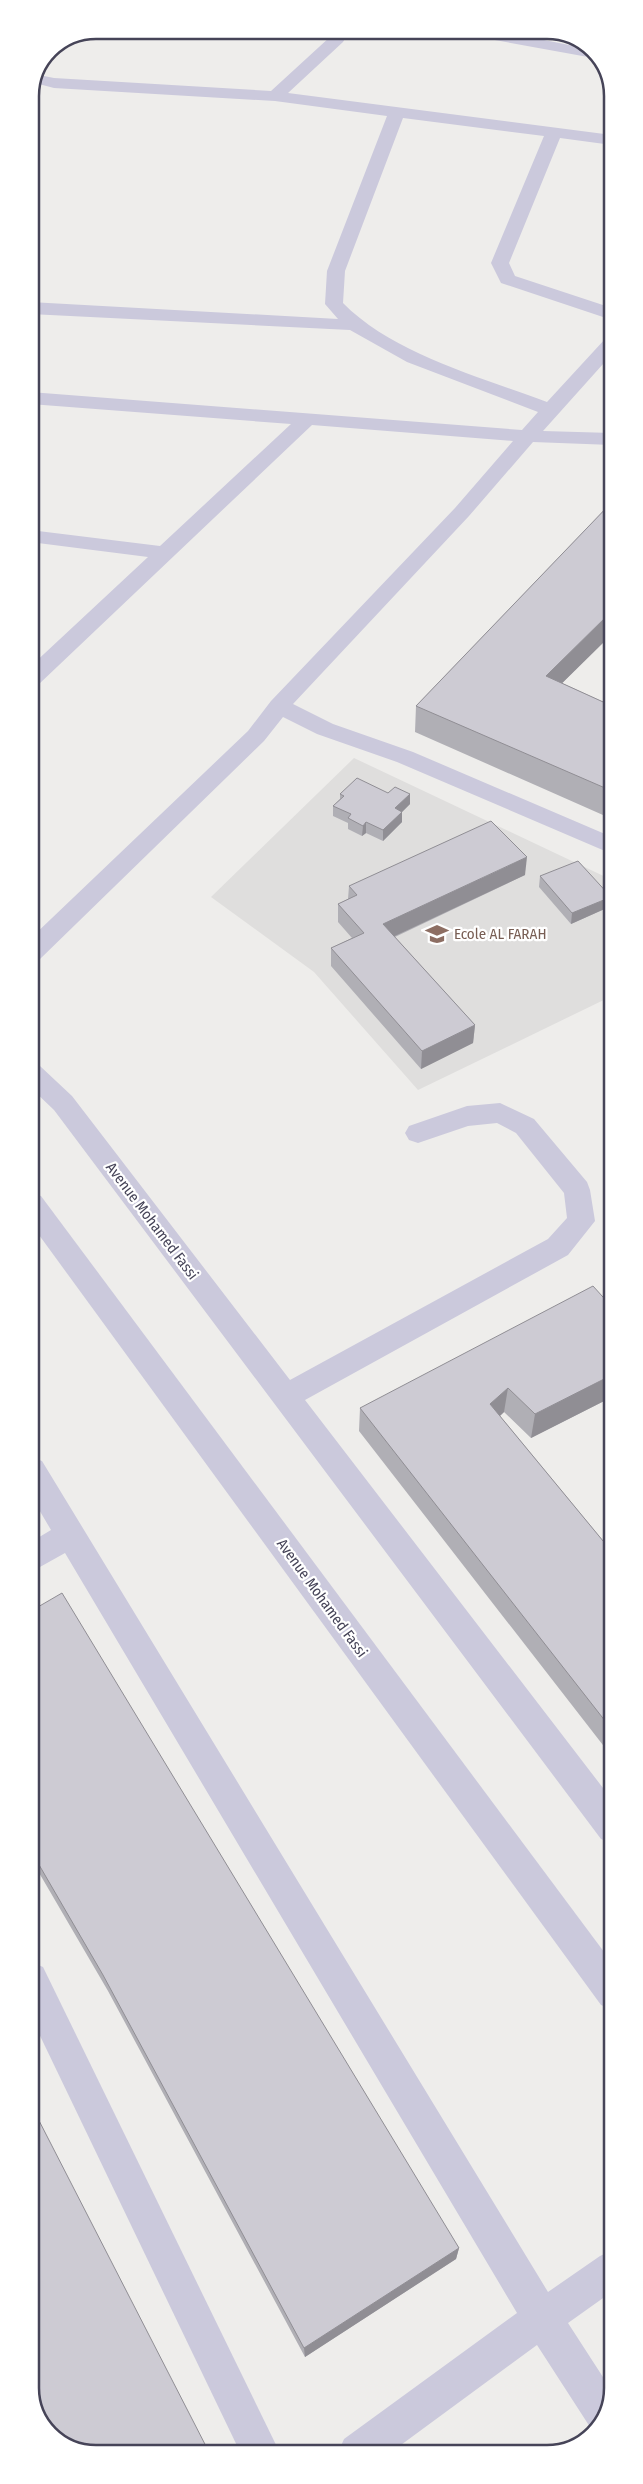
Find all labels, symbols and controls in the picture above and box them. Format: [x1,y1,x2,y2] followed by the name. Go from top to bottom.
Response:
[424,921,450,947] school or university icon: Ecole AL FARAH
[454,925,547,943] place label: Ecole AL FARAH
[102,1159,202,1283] street label: Avenue Mohamed Fassi
[273,1535,371,1661] street label: Avenue Mohamed Fassi

